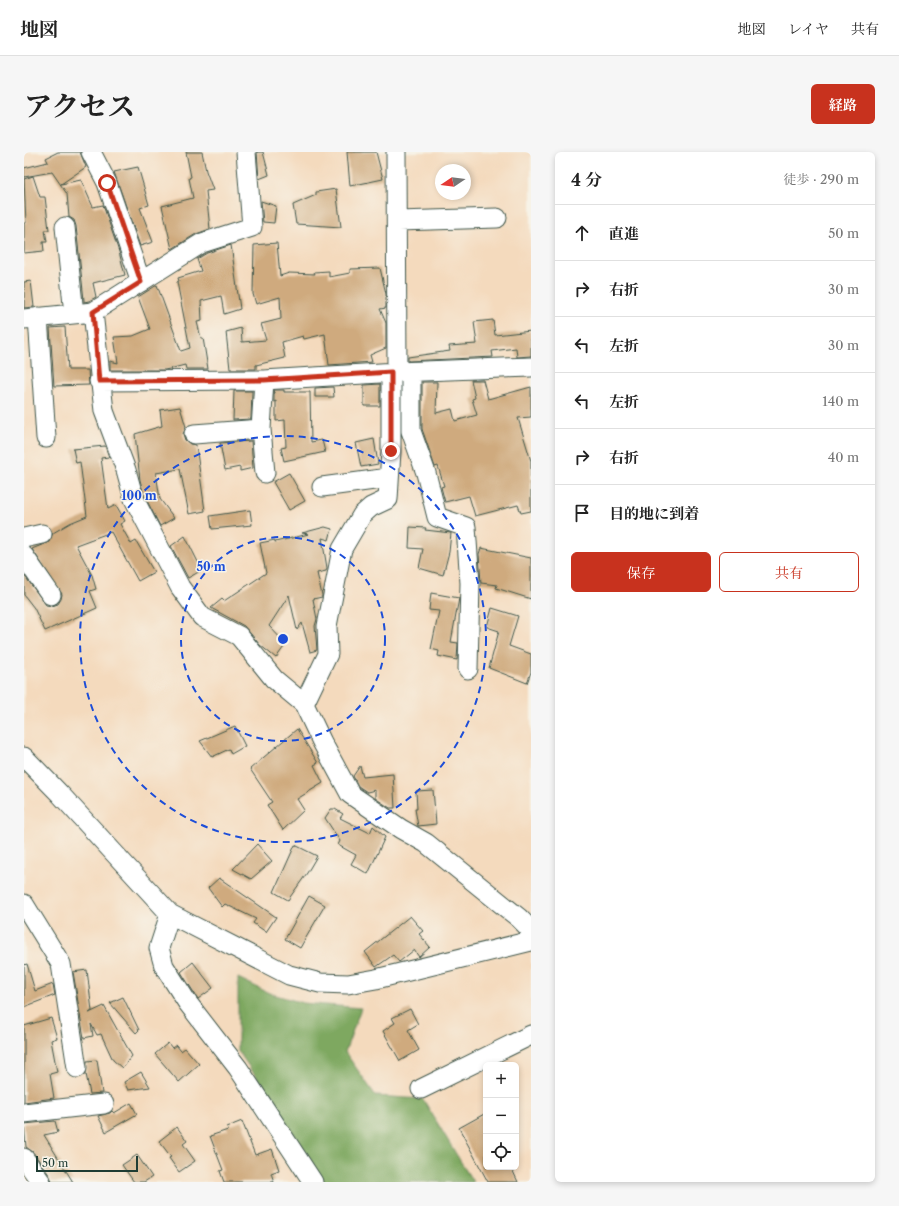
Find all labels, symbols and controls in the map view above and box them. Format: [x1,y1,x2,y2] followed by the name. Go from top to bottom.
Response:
[20,18,58,41] text: 地図
[738,20,766,38] text: 地図
[788,20,829,38] text: レイヤ
[851,20,879,38] text: 共有
[811,84,875,124] button: 経路
[24,89,135,123] text: アクセス
[435,164,471,200] north arrow
[571,170,602,190] text: 4 分
[784,171,859,187] text: 徒歩 · 290 m
[98,174,116,192] route start
[571,222,593,244] icon: ahead
[609,224,639,243] text: 直進
[828,225,859,241] text: 50 m
[571,278,593,300] icon: right
[609,280,639,299] text: 右折
[828,281,859,297] text: 30 m
[571,334,593,356] icon: left
[609,336,639,355] text: 左折
[828,337,859,353] text: 30 m
[571,390,593,412] icon: left
[609,392,639,411] text: 左折
[822,393,859,409] text: 140 m
[382,442,400,460] route end
[571,446,593,468] icon: right
[609,448,639,467] text: 右折
[828,449,859,465] text: 40 m
[121,488,157,503] text: 100 m
[571,502,593,524] icon: arrive
[609,504,699,523] text: 目的地に到着
[571,552,711,592] button: 保存
[719,552,859,592] button: 共有
[196,559,226,574] text: 50 m
[276,632,290,646] centre of rings
[483,1062,519,1170] map controls
[483,1062,519,1098] button: +
[483,1098,519,1134] button: −
[483,1134,519,1170] button: locate
[36,1154,138,1173] scale bar
[42,1156,68,1170] text: 50 m

